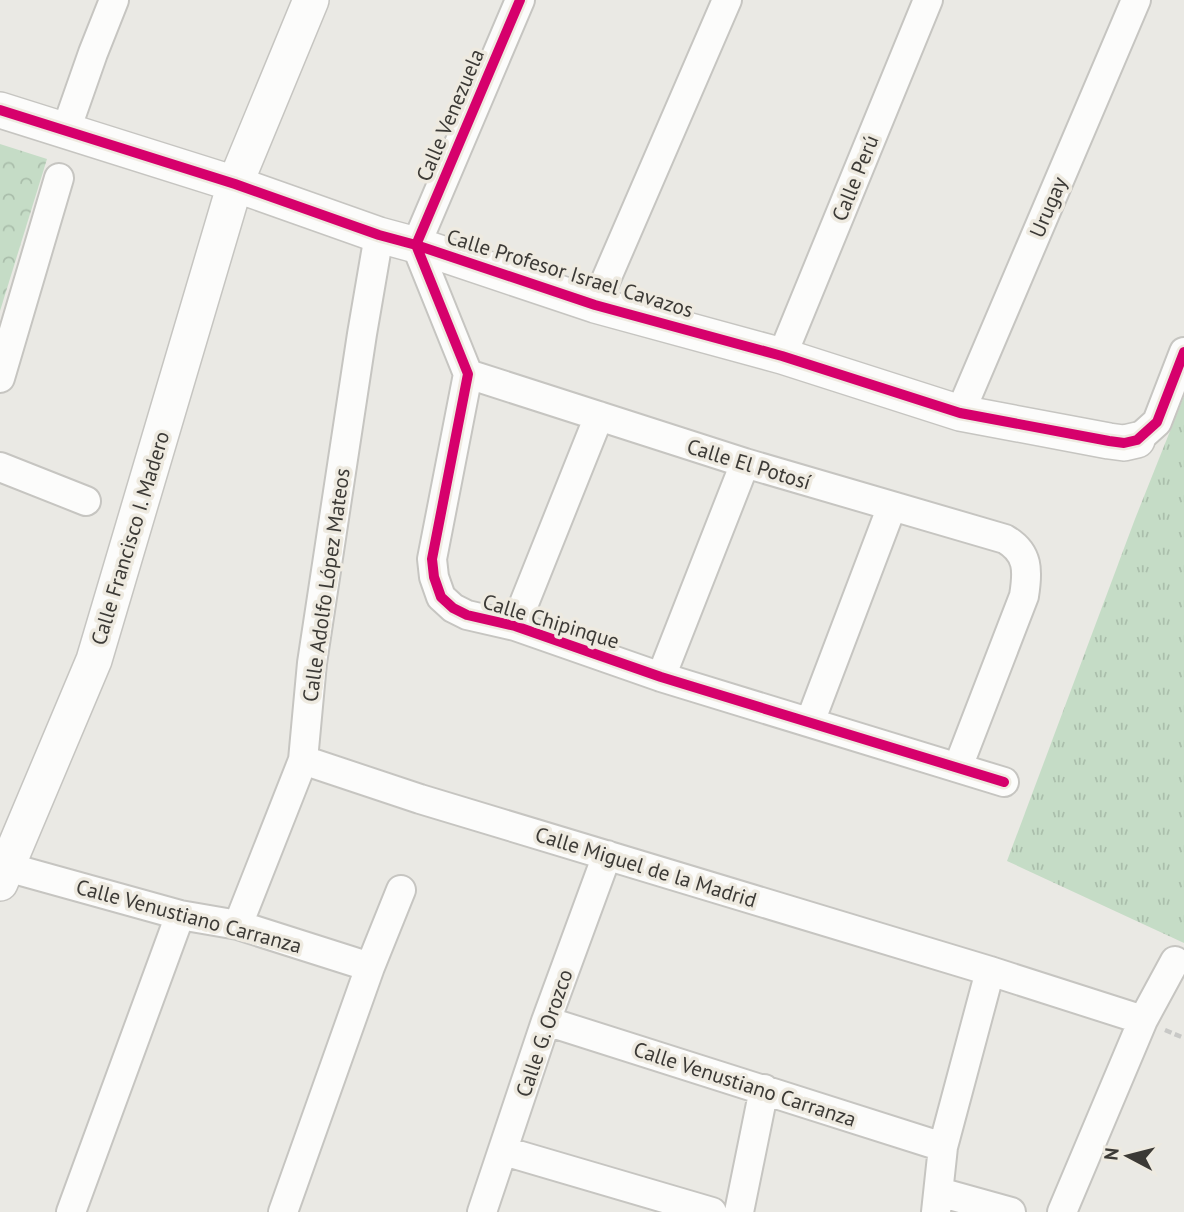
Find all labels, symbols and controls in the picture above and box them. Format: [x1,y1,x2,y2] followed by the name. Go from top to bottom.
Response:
[410,45,490,185] street label: Calle Venezuela
[825,131,885,225] street label: Calle Perú
[1023,172,1073,242] street label: Urugay
[443,223,697,323] street label: Calle Profesor Israel Cavazos
[85,428,175,648] street label: Calle Francisco I. Madero
[684,432,815,496] street label: Calle El Potosí
[296,466,356,704] street label: Calle Adolfo López Mateos
[479,587,623,655] street label: Calle Chipinque
[532,820,760,914] street label: Calle Miguel de la Madrid
[73,873,305,959] street label: Calle Venustiano Carranza
[509,965,579,1101] street label: Calle G. Orozco
[630,1035,860,1133] street label: Calle Venustiano Carranza
[1093,1121,1163,1191] north arrow
[1098,1146,1124,1162] text: N

